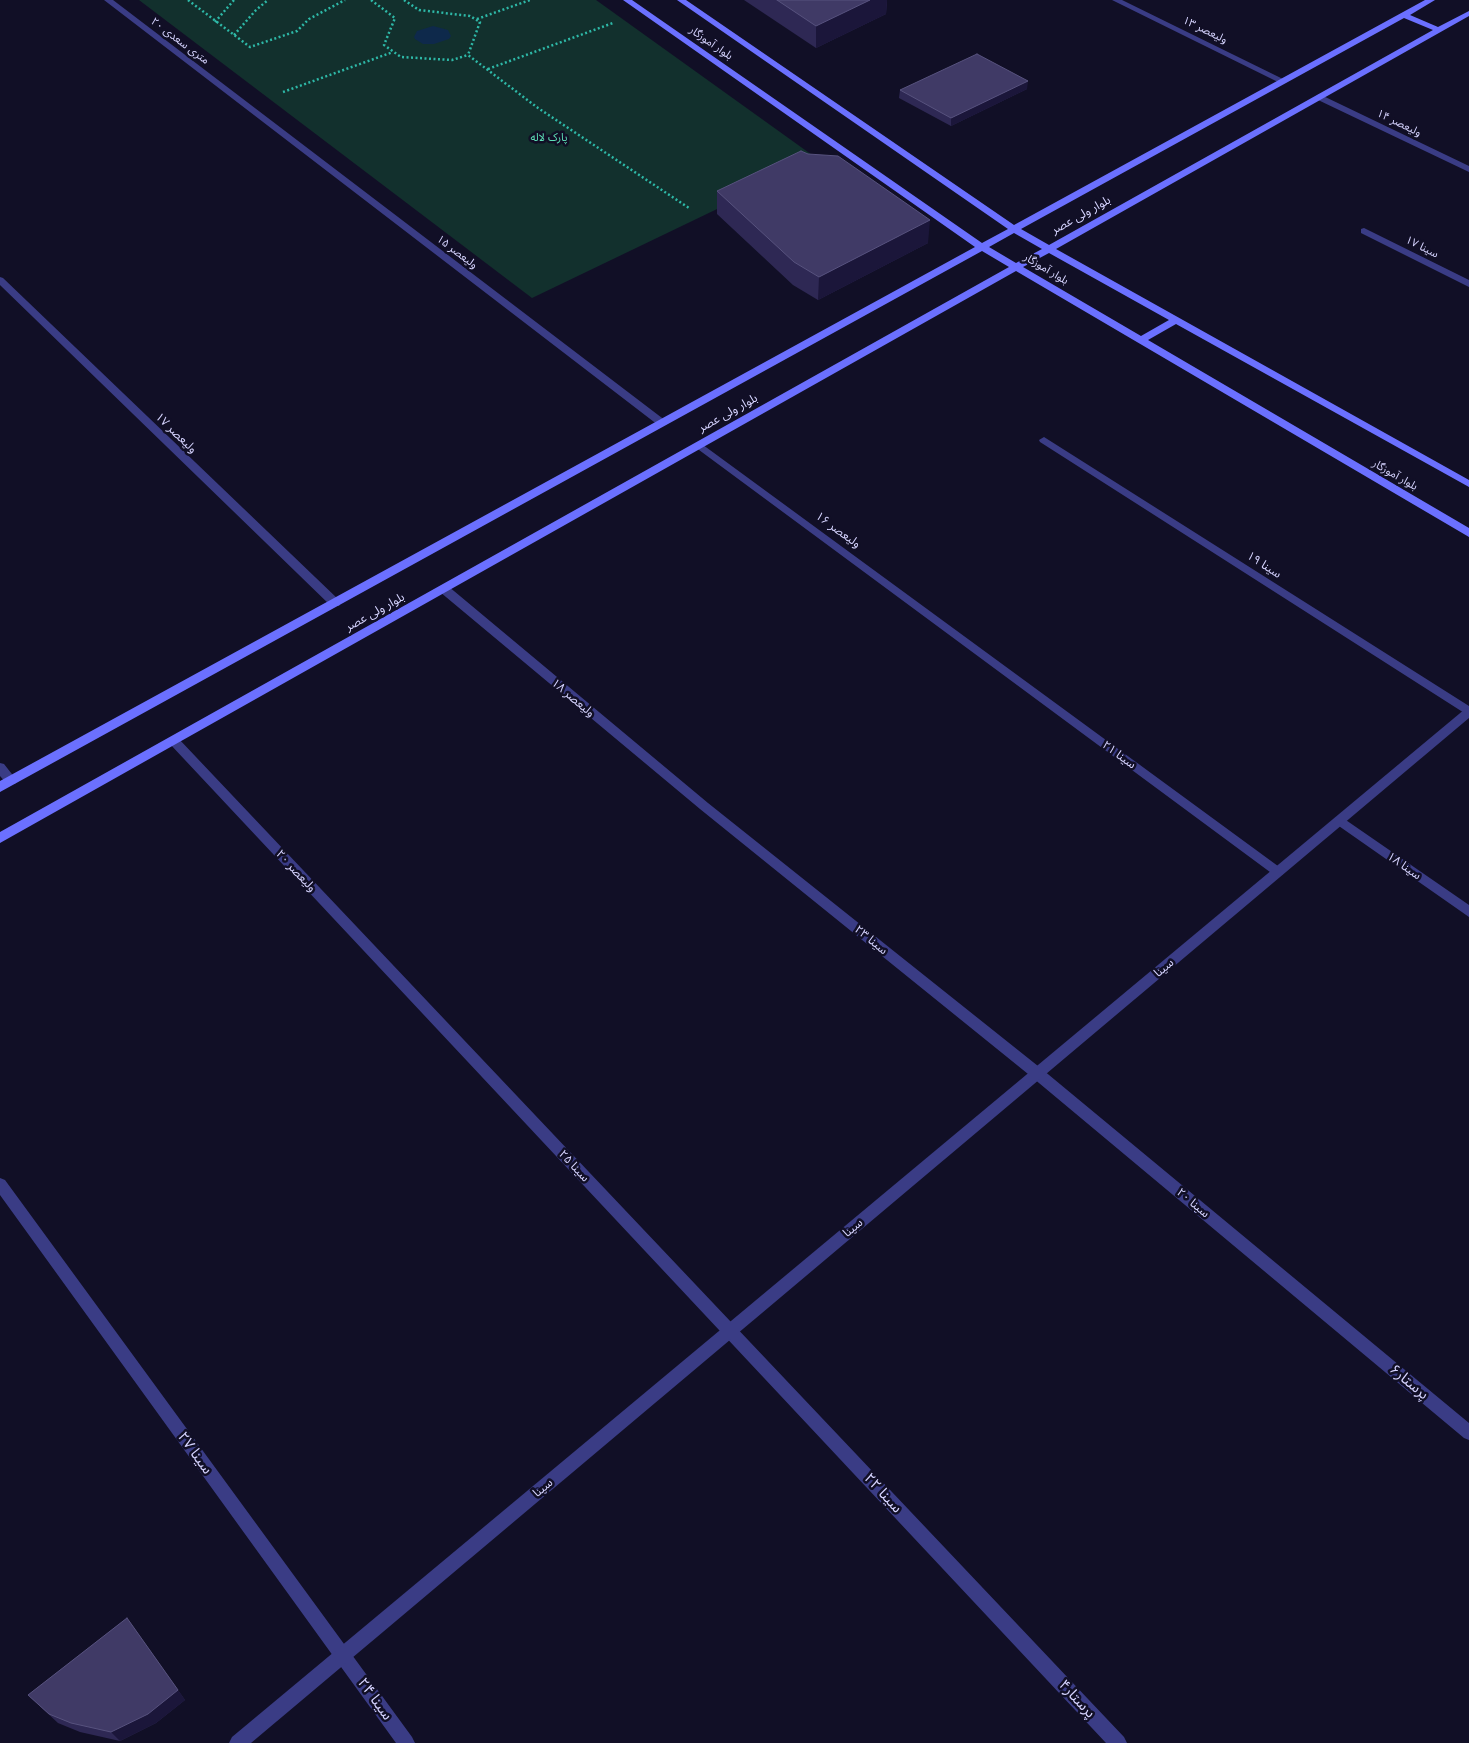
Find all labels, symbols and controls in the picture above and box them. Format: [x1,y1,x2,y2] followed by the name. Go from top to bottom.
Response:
[1181,14,1229,46] street label: ولیعصر ۱۳
[148,15,212,67] street label: ۲۰ متری سعدی
[687,23,735,63] street label: بلوار آموزگار
[1375,107,1423,139] street label: ولیعصر ۱۴
[530,131,568,145] park label: پارک لاله
[1049,193,1113,237] street label: بلوار ولی عصر
[434,232,480,272] street label: ولیعصر ۱۵
[1403,233,1441,261] street label: سینا ۱۷
[1021,250,1071,288] street label: بلوار آموزگار
[696,391,760,435] street label: بلوار ولی عصر
[152,410,200,456] street label: ولیعصر ۱۷
[1370,457,1420,493] street label: بلوار آموزگار
[813,509,863,551] street label: ولیعصر ۱۶
[1244,549,1284,581] street label: سینا ۱۹
[343,590,407,634] street label: بلوار ولی عصر
[548,676,598,720] street label: ولیعصر ۱۸
[1099,738,1139,772] street label: سینا ۲۱
[273,847,319,895] street label: ولیعصر ۲۰
[1384,849,1424,883] street label: سینا ۱۸
[852,922,890,958] street label: سینا ۲۳
[1151,956,1177,980] street label: سینا
[556,1147,592,1185] street label: سینا ۲۵
[1174,1185,1212,1221] street label: سینا ۲۰
[840,1216,866,1240] street label: سینا
[1386,1360,1432,1404] street label: پرستار۶
[174,1428,216,1478] street label: سینا ۲۷
[860,1469,906,1517] street label: سینا ۲۲
[530,1476,556,1500] street label: سینا
[354,1674,396,1724] street label: سینا ۲۴
[1055,1676,1099,1722] street label: پرستار۴

